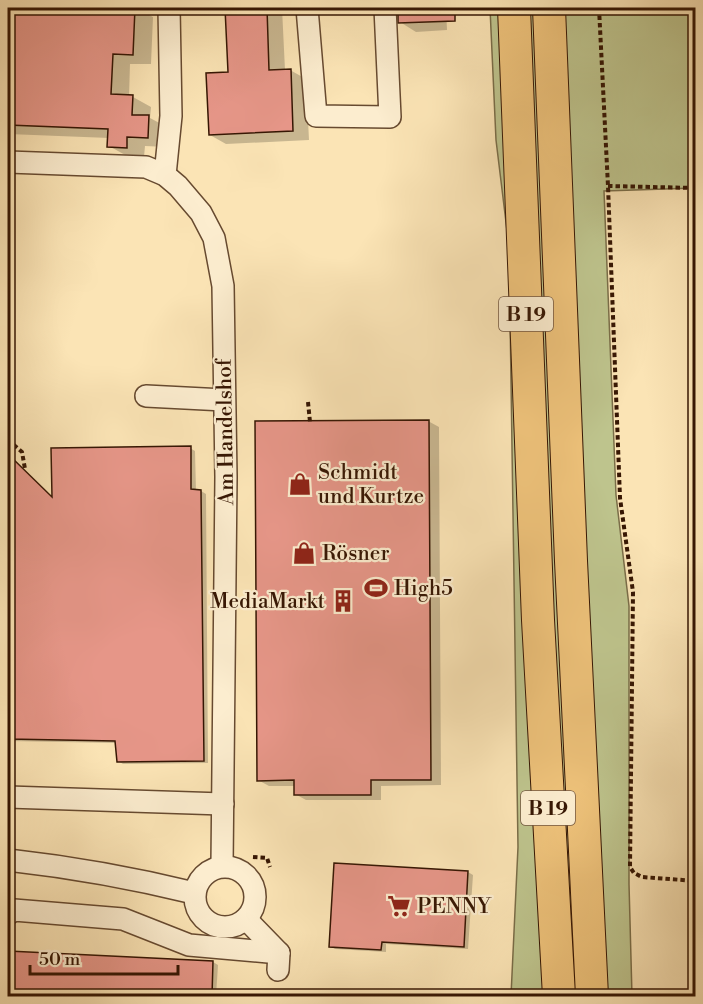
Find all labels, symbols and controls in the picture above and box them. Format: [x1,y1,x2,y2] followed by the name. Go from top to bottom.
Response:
[499,297,553,331] road number: B 19
[212,357,240,507] street label: Am Handelshof
[318,460,424,510] place label: Schmidt und Kurtze
[287,471,313,497] shop icon: Schmidt und Kurtze
[291,540,317,566] shop icon: Rösner
[322,541,390,567] place label: Rösner
[363,575,389,601] sports icon: High5
[394,576,453,602] place label: High5
[330,588,356,614] building icon: MediaMarkt
[210,589,326,615] place label: MediaMarkt
[521,791,575,825] road number: B 19
[386,893,412,919] supermarket icon: PENNY
[417,894,492,920] place label: PENNY
[30,938,178,976] scale bar
[39,948,81,971] text: 50 m

